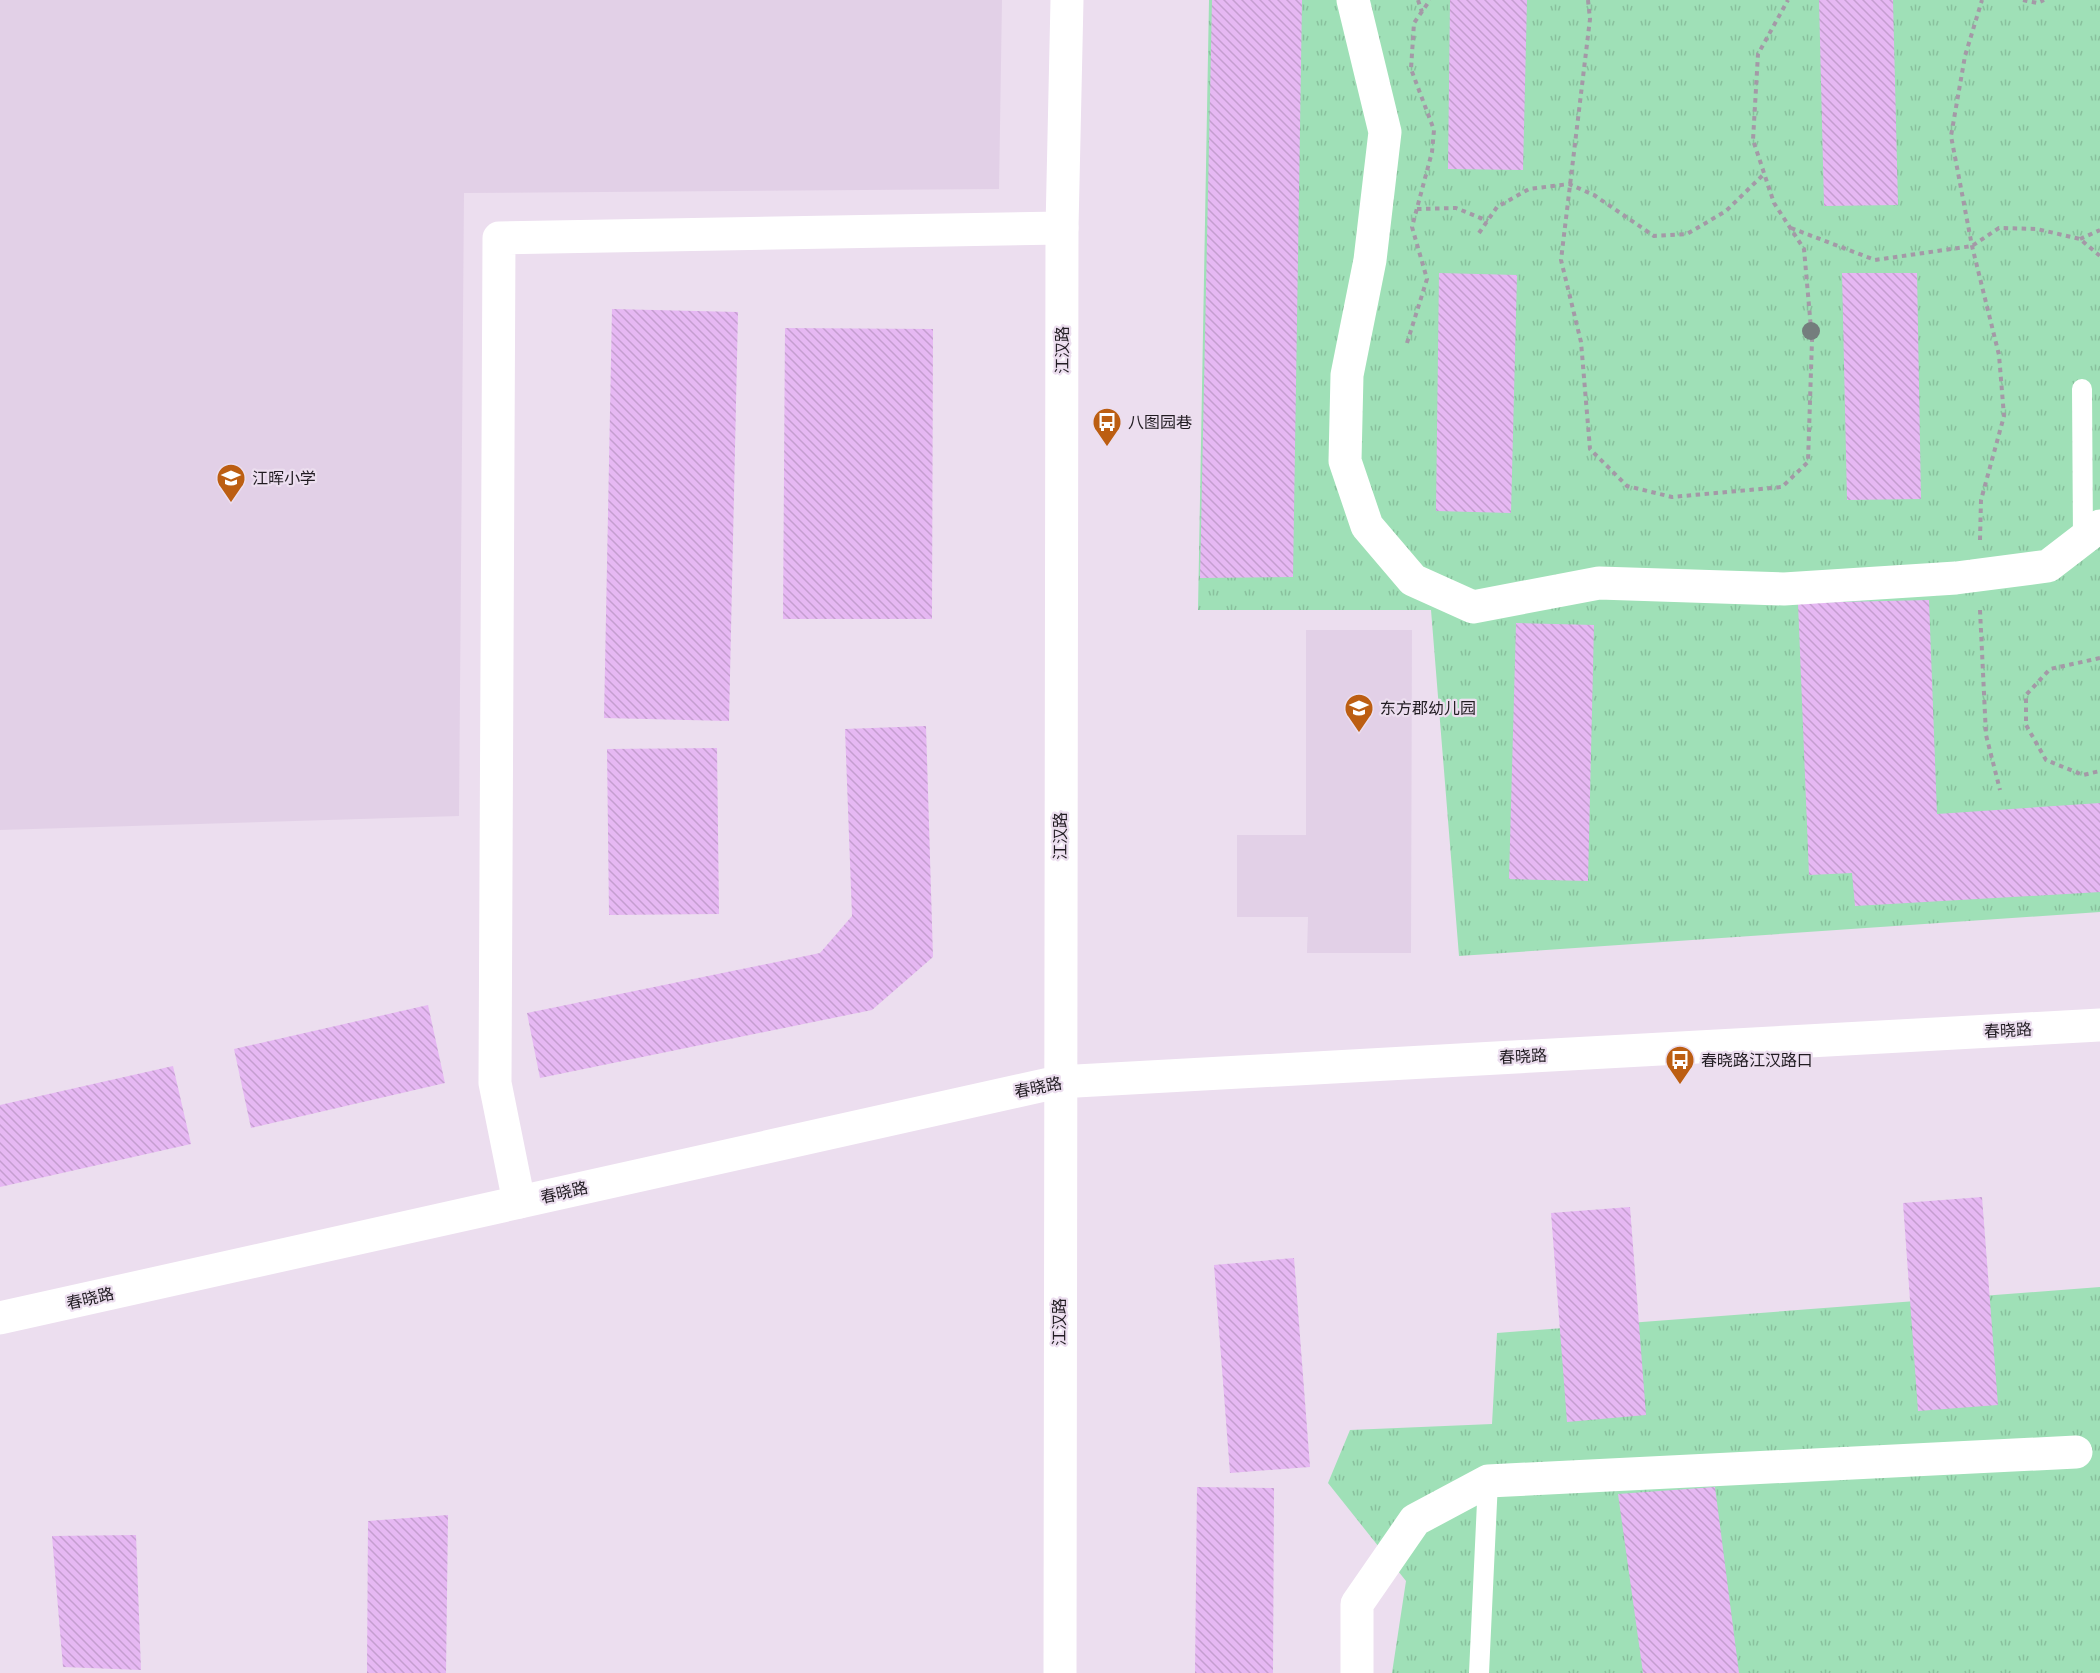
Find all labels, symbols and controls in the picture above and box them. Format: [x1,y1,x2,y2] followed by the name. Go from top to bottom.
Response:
[1051,326,1073,374] street label: 江汉路
[1091,406,1123,448] bus stop icon: 八图园巷
[1128,411,1192,433] place label: 八图园巷
[215,462,247,504] school or university icon: 江晖小学
[252,467,316,489] place label: 江晖小学
[1343,692,1375,734] school or university icon: 东方郡幼儿园
[1380,697,1476,719] place label: 东方郡幼儿园
[1049,812,1071,860] street label: 江汉路
[1983,1018,2033,1042] street label: 春晓路
[1498,1044,1548,1068] street label: 春晓路
[1664,1044,1696,1086] bus stop icon: 春晓路江汉路口
[1701,1049,1813,1071] place label: 春晓路江汉路口
[1012,1072,1064,1102] street label: 春晓路
[538,1176,590,1208] street label: 春晓路
[64,1282,116,1314] street label: 春晓路
[1048,1298,1070,1346] street label: 江汉路

